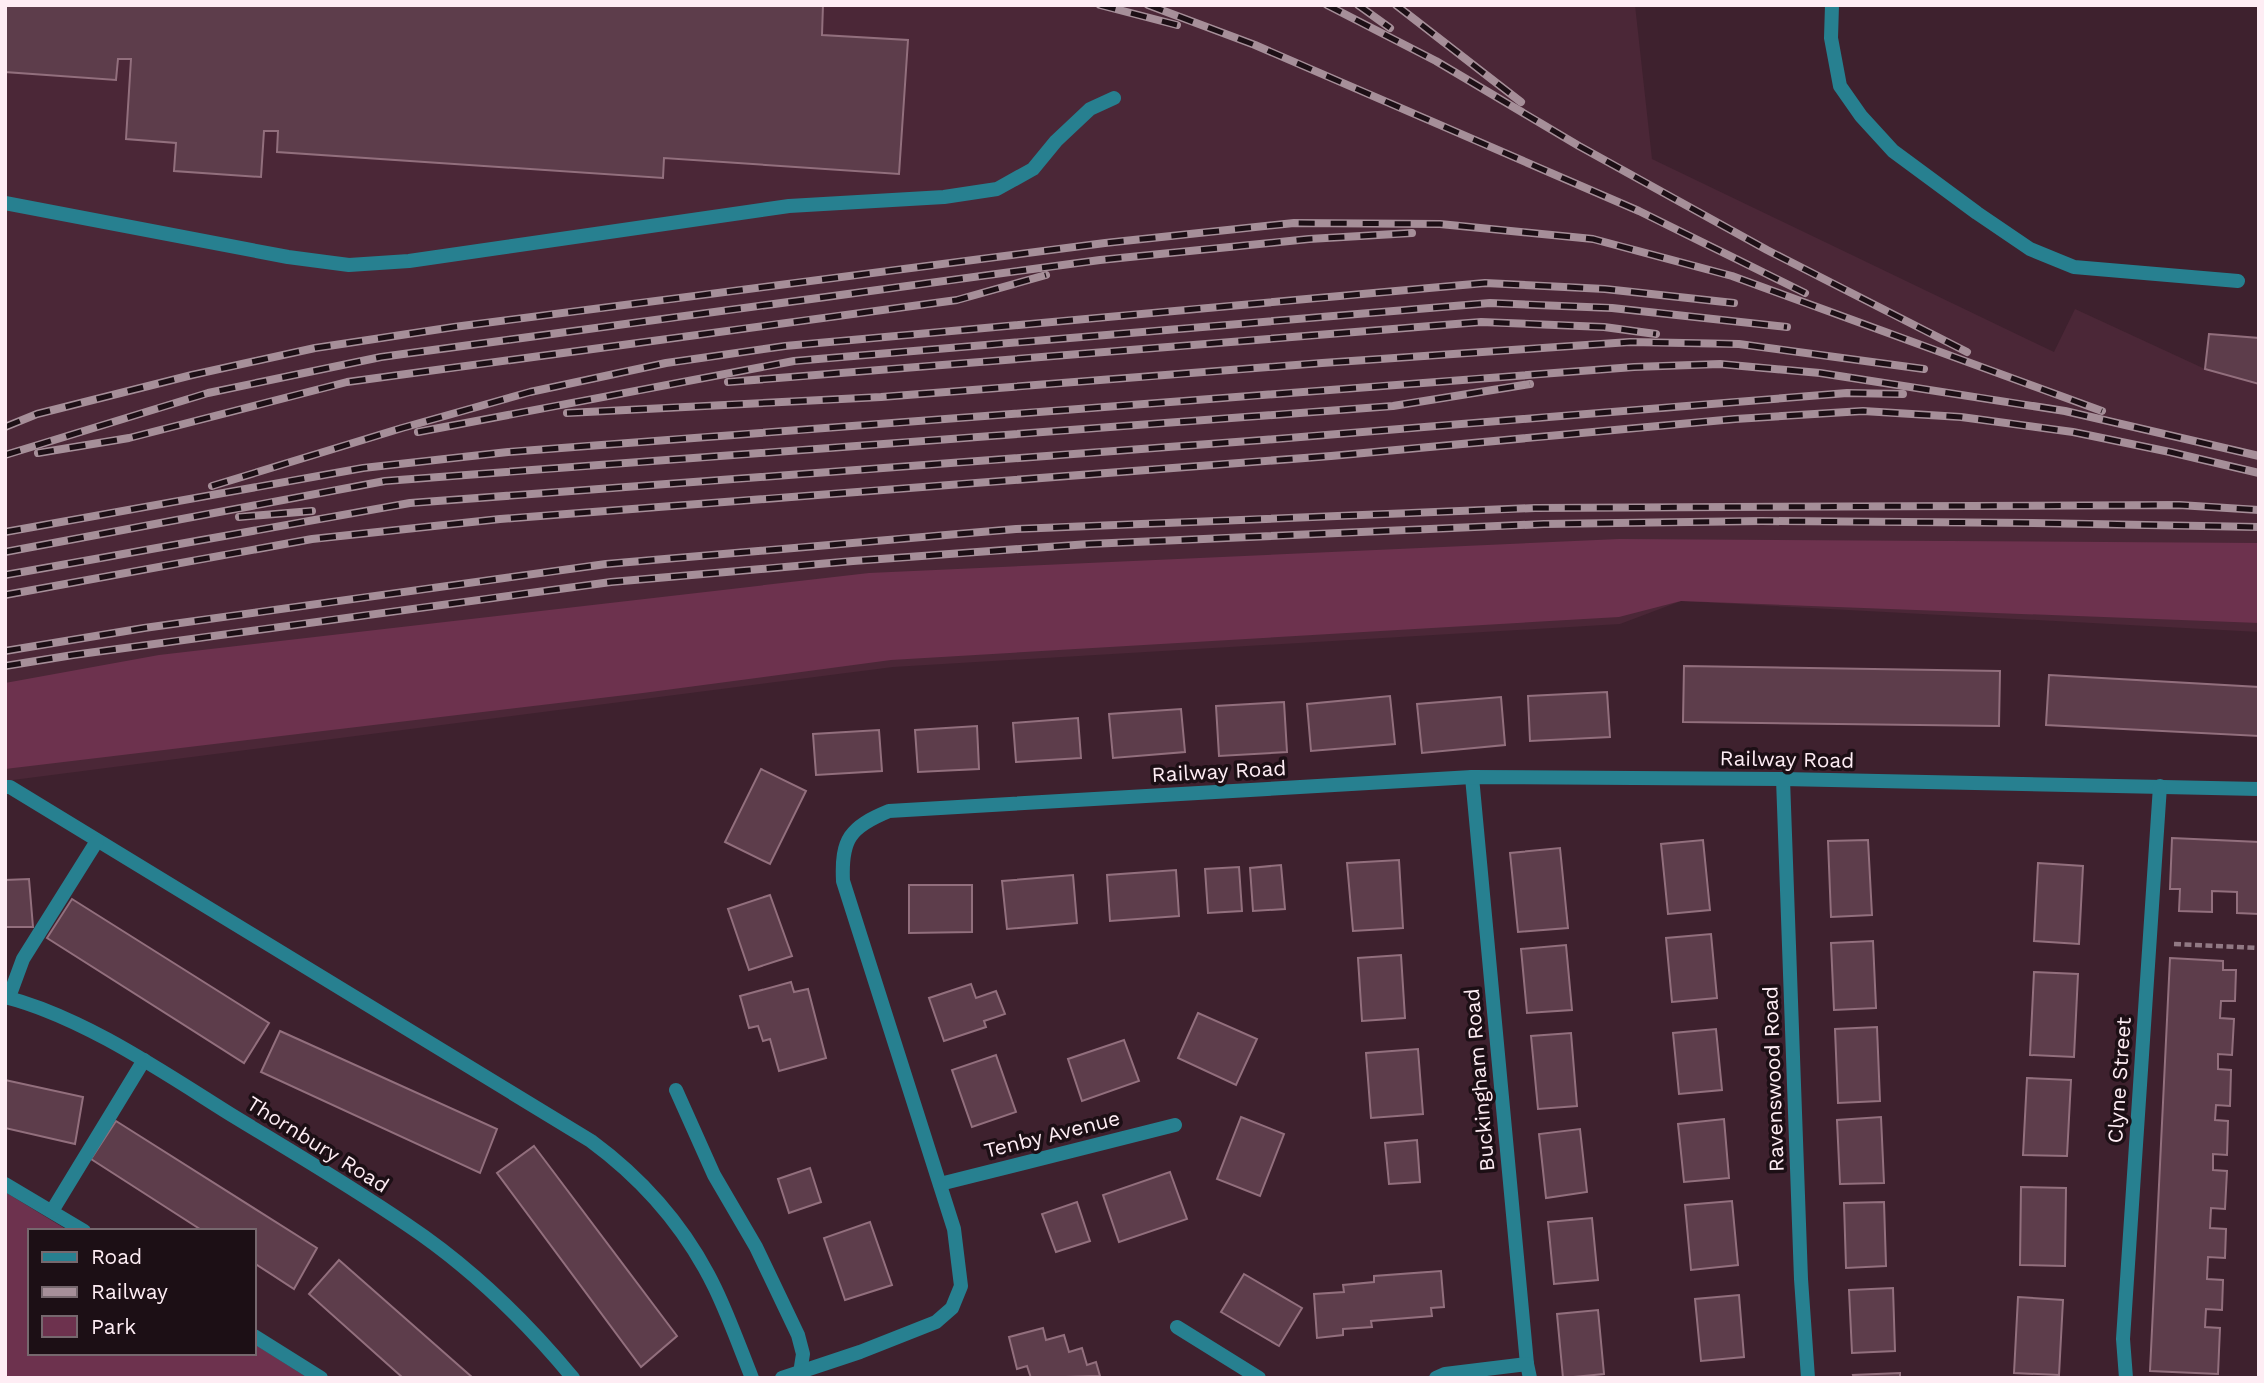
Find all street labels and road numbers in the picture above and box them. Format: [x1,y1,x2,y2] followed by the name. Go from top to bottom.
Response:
[1719,745,1855,773] street label: Railway Road
[1151,755,1287,787] street label: Railway Road
[1757,986,1789,1172] street label: Ravenswood Road
[1459,988,1499,1172] street label: Buckingham Road
[2102,1016,2136,1144] street label: Clyne Street
[242,1090,394,1198] street label: Thornbury Road
[981,1105,1123,1163] street label: Tenby Avenue

